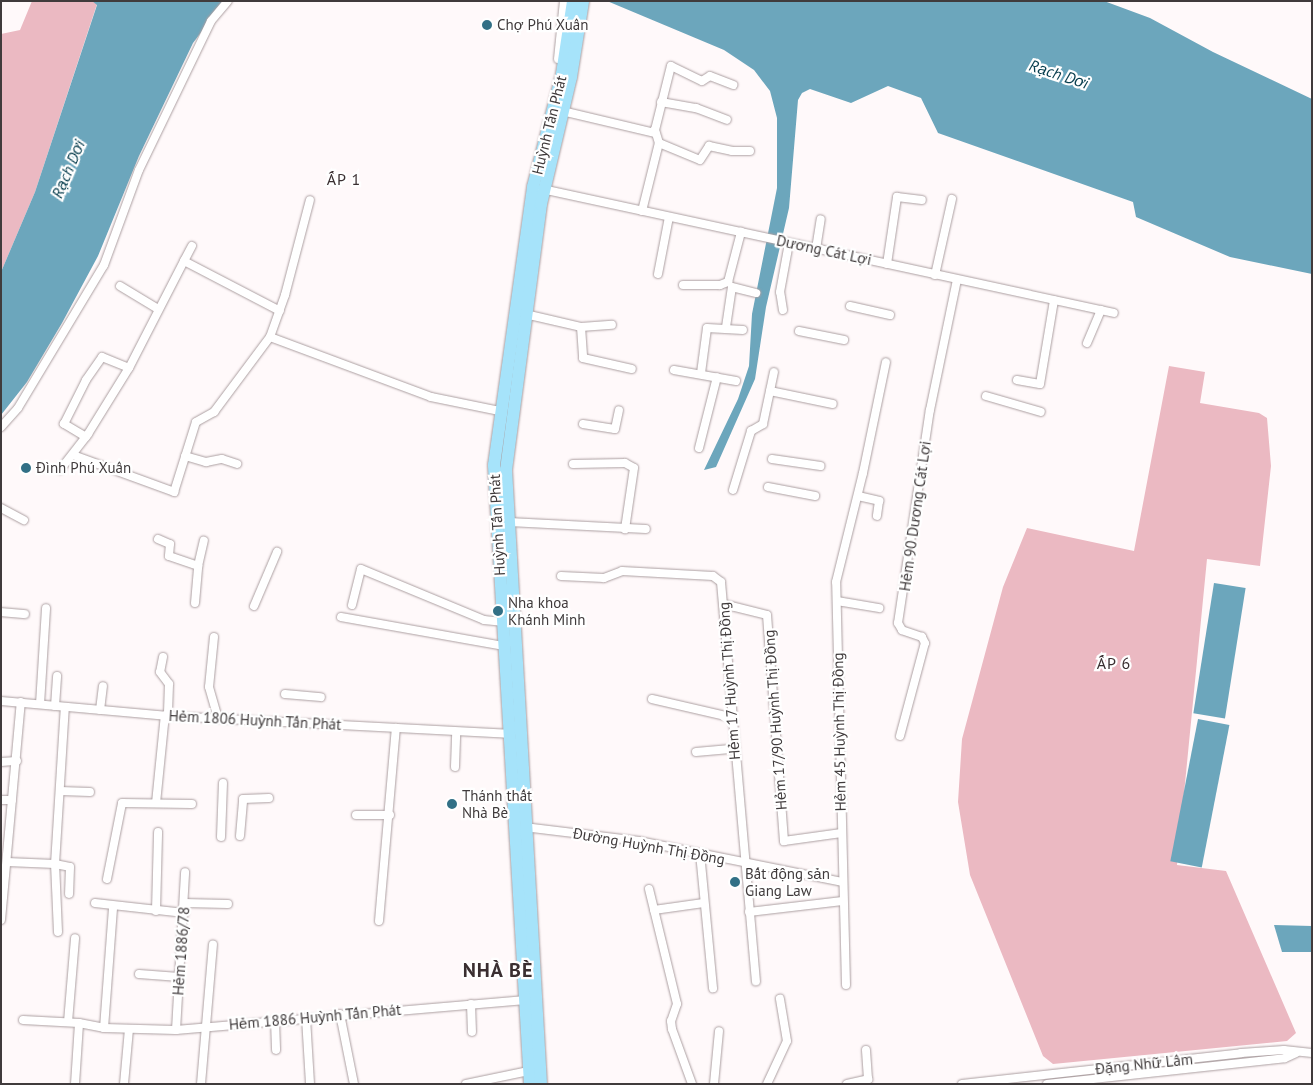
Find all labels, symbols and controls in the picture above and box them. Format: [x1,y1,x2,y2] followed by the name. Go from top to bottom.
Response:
[497,16,589,34] place label: Chợ Phú Xuân
[481,19,493,31] marker: Chợ Phú Xuân
[1027,55,1091,93] water label: Rạch Dơi
[528,73,570,177] street label: Huỳnh Tấn Phát
[47,137,89,201] water label: Rạch Dơi
[326,169,362,189] district label: ẤP 1
[775,231,873,269] street label: Dương Cát Lợi
[896,440,934,592] street label: Hẻm 90 Dương Cát Lợi
[36,459,132,477] place label: Đình Phú Xuân
[20,462,32,474] marker: Đình Phú Xuân
[485,474,509,576] street label: Huỳnh Tấn Phát
[508,593,586,628] place label: Nha khoa Khánh Minh
[714,601,744,761] street label: Hẻm 17 Huỳnh Thị Đồng
[492,605,504,617] marker: Nha khoa Khánh Minh
[760,629,790,811] street label: Hẻm 17/90 Huỳnh Thị Đồng
[829,652,849,812] street label: Hẻm 45 Huỳnh Thị Đồng
[1096,653,1132,673] district label: ẤP 6
[168,706,342,734] street label: Hẻm 1806 Huỳnh Tấn Phát
[462,786,532,821] place label: Thánh thất Nhà Bè
[446,798,458,810] marker: Thánh thất Nhà Bè
[571,824,727,868] street label: Đường Huỳnh Thị Đồng
[745,864,830,899] place label: Bất động sản Giang Law
[729,876,741,888] marker: Bất động sản Giang Law
[169,906,193,996] street label: Hẻm 1886/78
[461,958,535,982] district label: NHÀ BÈ
[228,1000,402,1034] street label: Hẻm 1886 Huỳnh Tấn Phát
[1094,1050,1194,1078] street label: Đặng Nhữ Lâm

